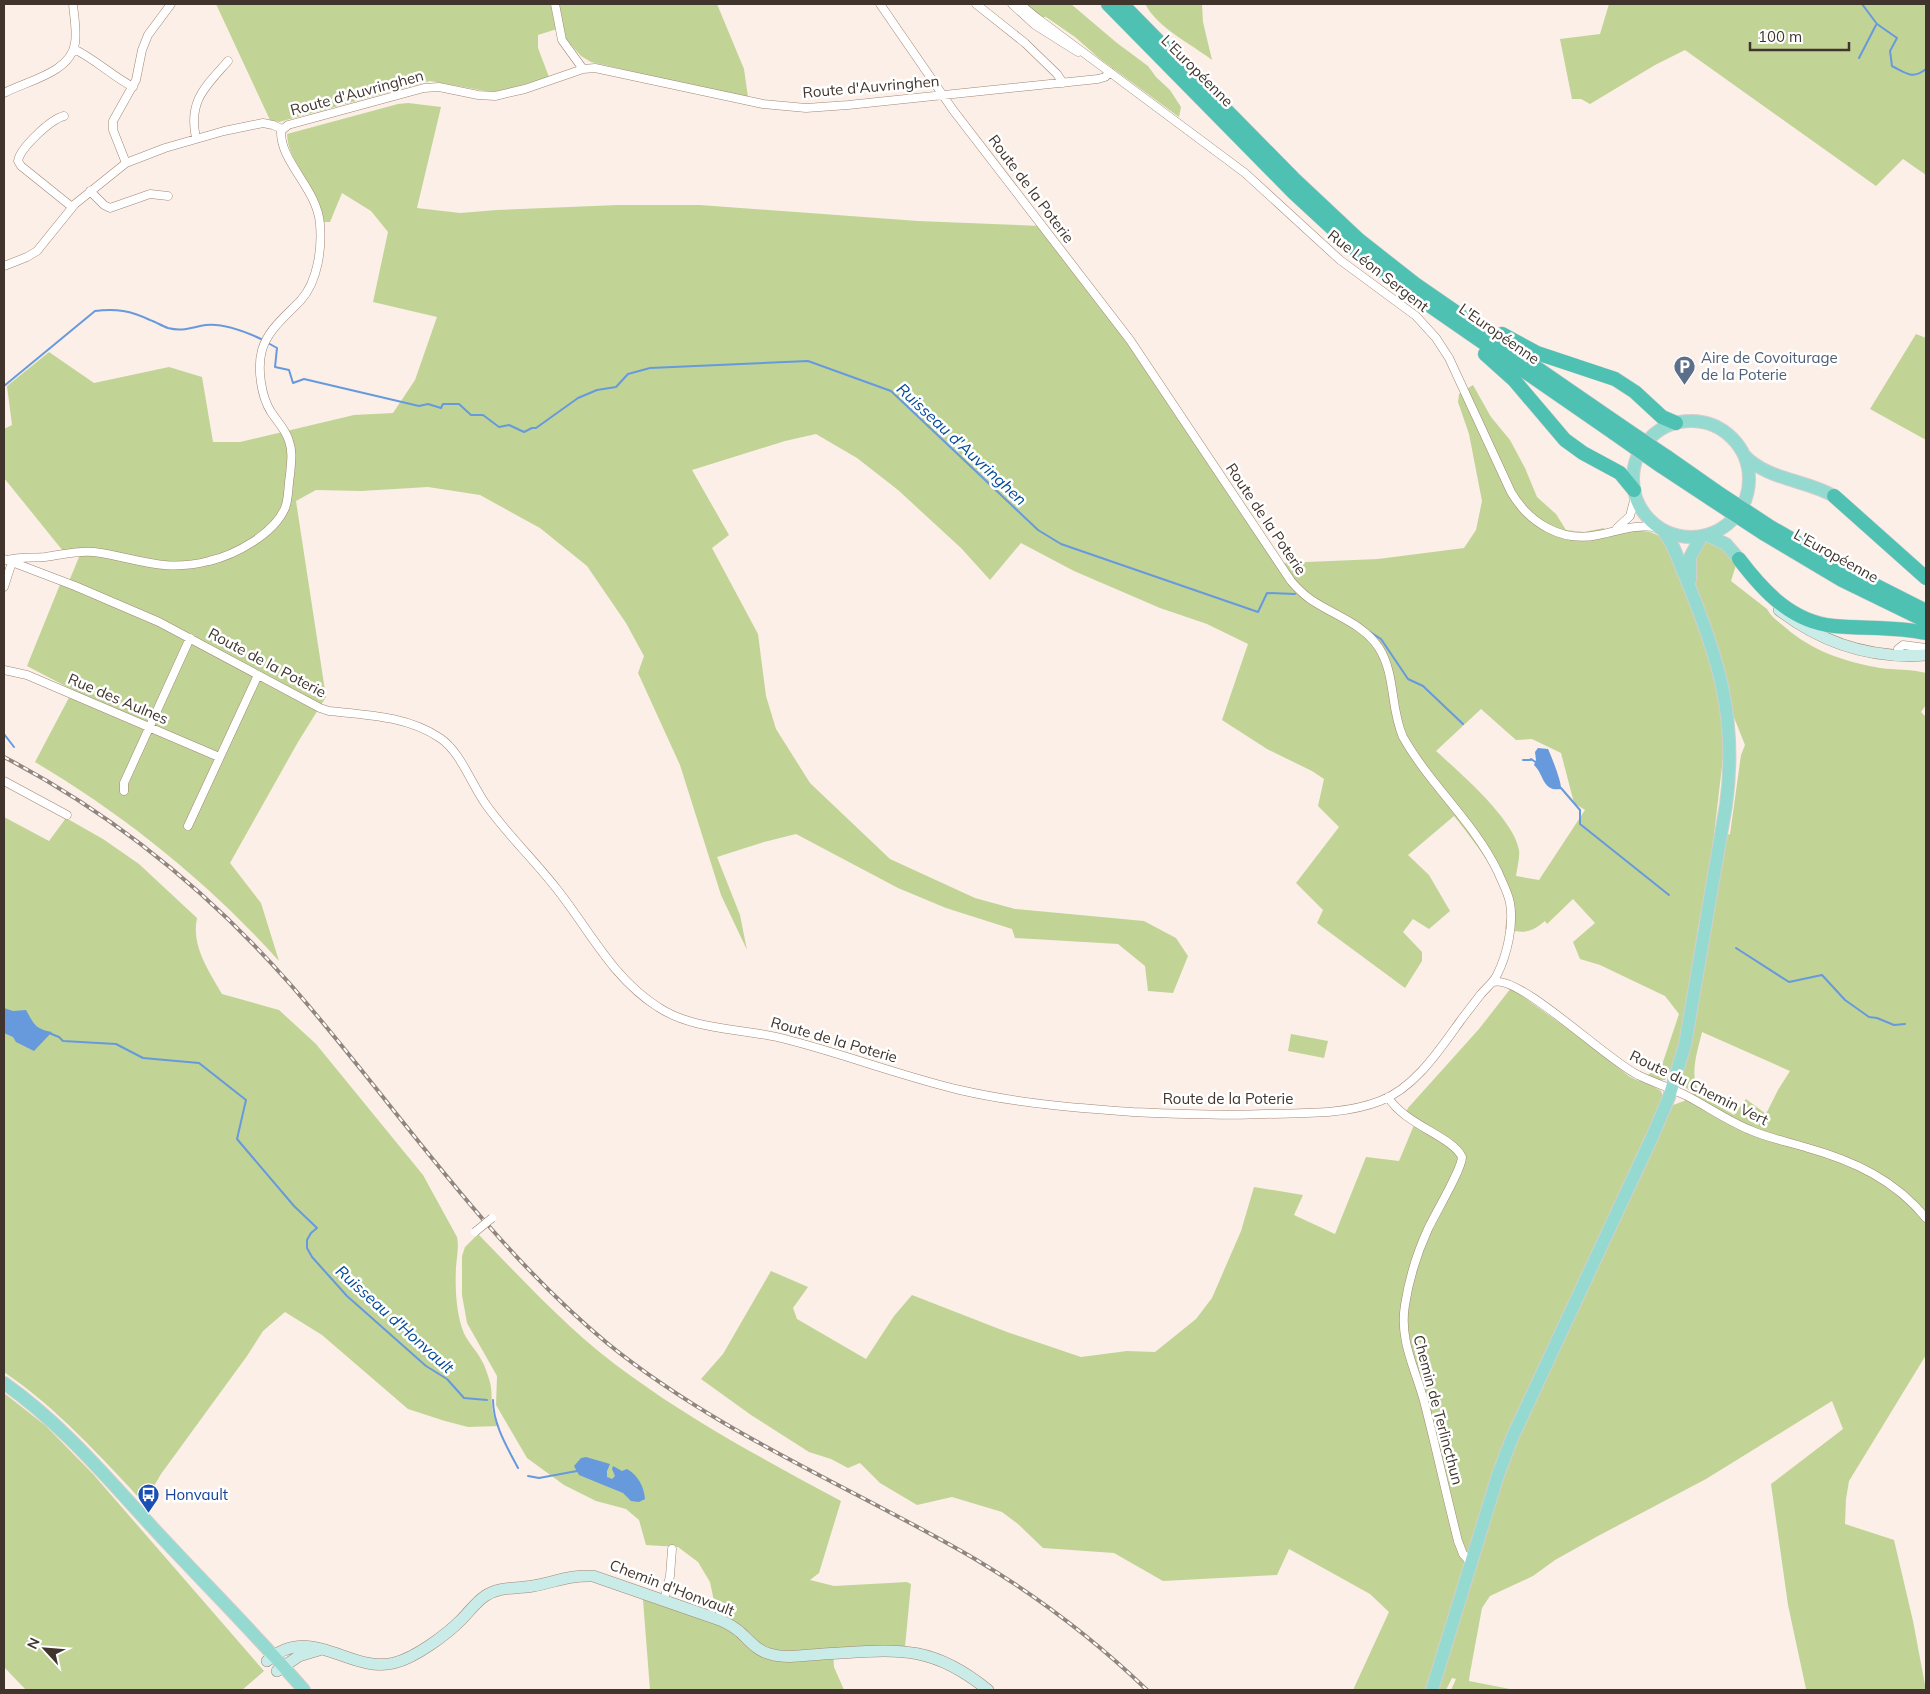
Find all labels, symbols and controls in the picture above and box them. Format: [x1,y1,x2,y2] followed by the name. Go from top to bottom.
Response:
[1750,20,1849,52] scale bar
[1758,27,1802,46] text: 100 m
[1157,31,1237,111] street label: L'Européenne
[288,66,426,119] street label: Route d'Auvringhen
[802,71,940,102] street label: Route d'Auvringhen
[984,131,1078,247] street label: Route de la Poterie
[1324,225,1433,316] street label: Rue Léon Sergent
[1455,299,1543,368] street label: L'Européenne
[1701,348,1838,384] place label: Aire de Covoiturage de la Poterie
[1673,355,1697,386] parking icon: Aire de Covoiturage de la Poterie
[893,379,1031,509] water label: Ruisseau d'Auvringhen
[1222,459,1311,578] street label: Route de la Poterie
[1791,524,1882,587] street label: L'Européenne
[205,623,329,702] street label: Route de la Poterie
[65,669,171,728] street label: Rue des Aulnes
[769,1012,900,1067] street label: Route de la Poterie
[1627,1046,1772,1129] street label: Route du Chemin Vert
[1163,1089,1293,1108] street label: Route de la Poterie
[332,1261,458,1378] water label: Ruisseau d'Honvault
[1409,1333,1468,1487] street label: Chemin de Terlincthun
[137,1483,161,1514] bus stop icon: Honvault
[165,1485,228,1504] place label: Honvault
[607,1555,737,1620] street label: Chemin d'Honvault
[20,1624,70,1674] north arrow
[23,1635,44,1652] text: N

